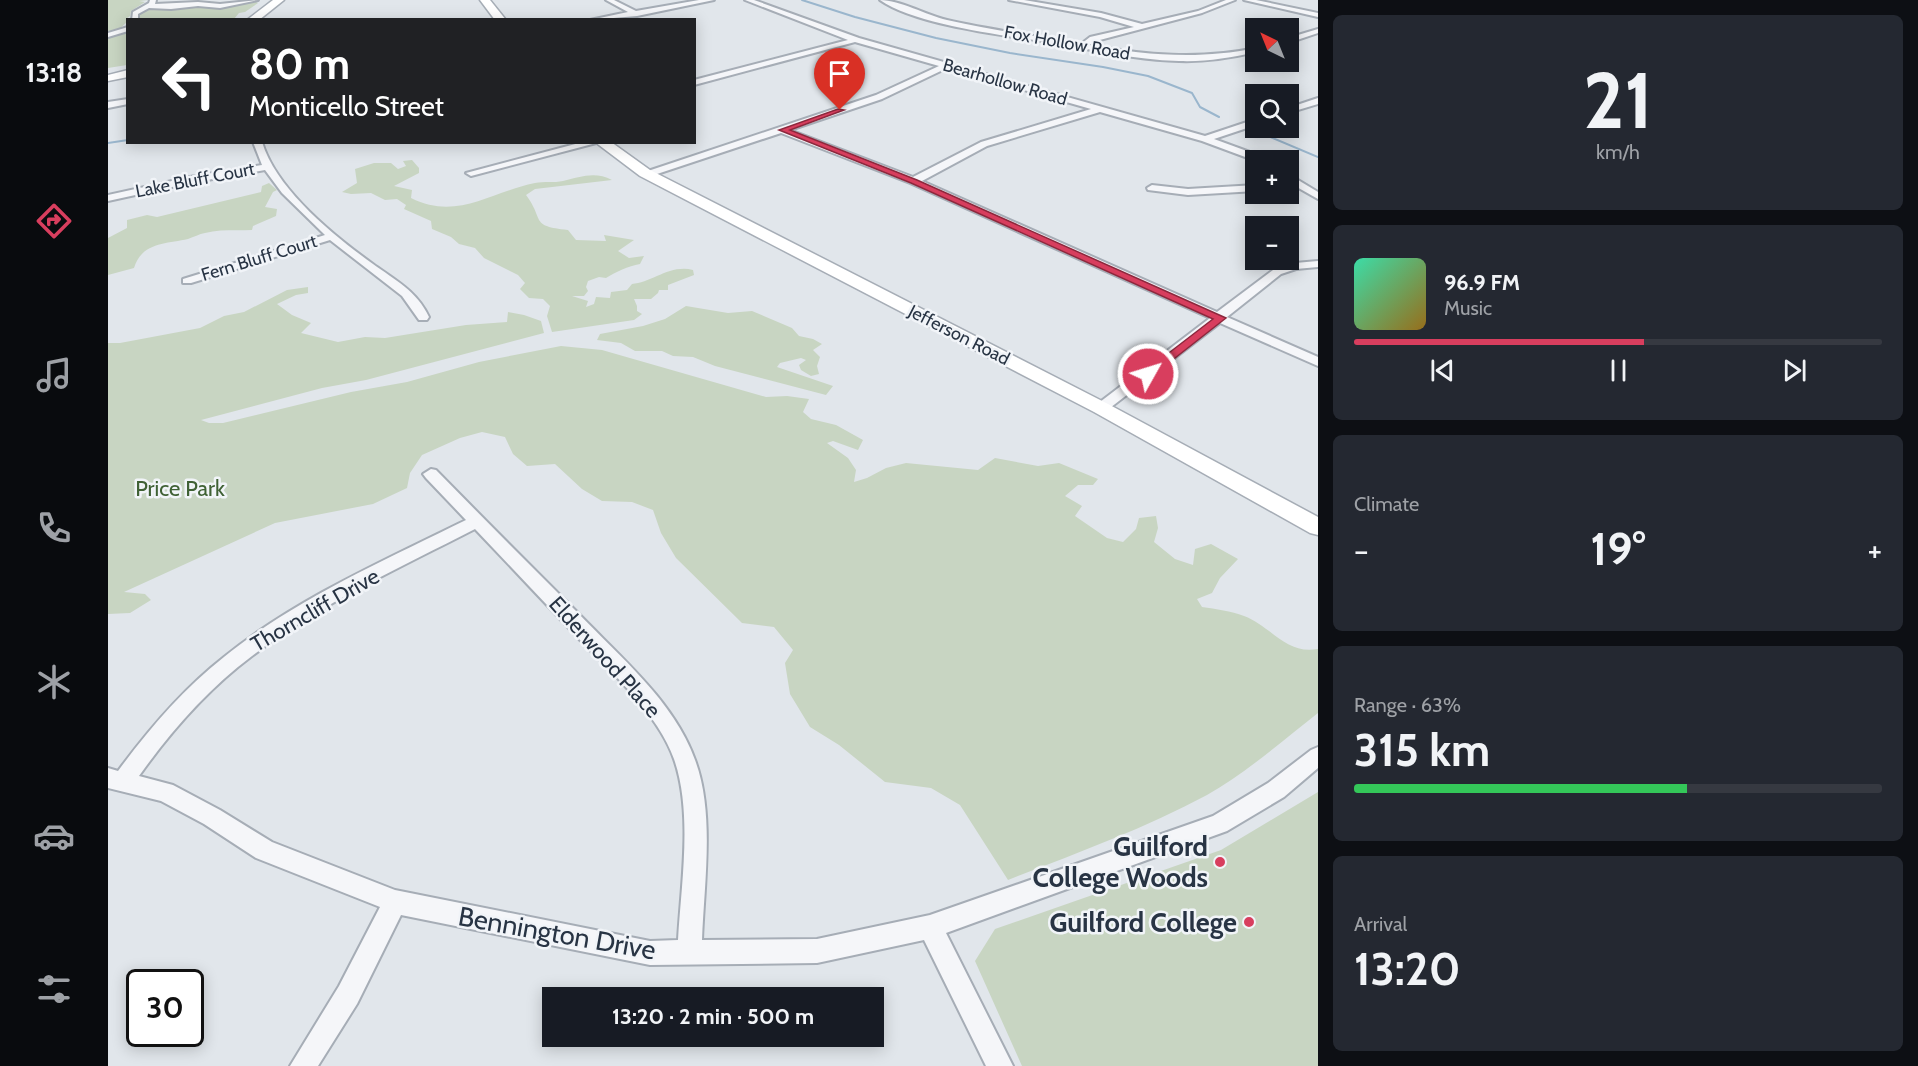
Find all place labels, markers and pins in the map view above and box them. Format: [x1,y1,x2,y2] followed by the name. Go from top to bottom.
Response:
[814,48,865,110] pin
[1033,830,1208,894] place label: Guilford College Woods
[1213,855,1227,869] marker: Guilford College Woods
[1049,906,1237,939] place label: Guilford College
[1242,915,1256,929] marker: Guilford College

